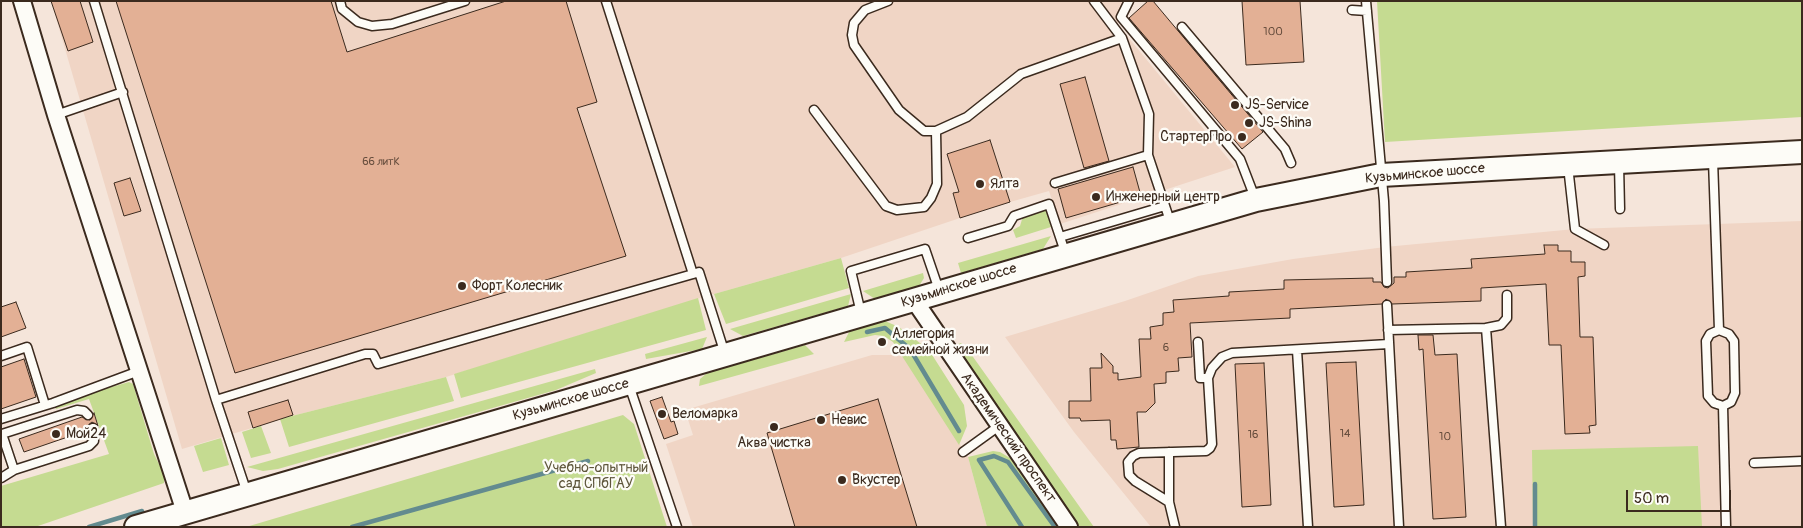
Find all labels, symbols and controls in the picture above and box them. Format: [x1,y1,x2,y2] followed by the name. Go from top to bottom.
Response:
[1263,25,1283,39] house number: 100
[1245,97,1309,113] place label: JS-Service
[1229,99,1241,111] marker: JS-Service
[1259,115,1311,131] place label: JS-Shina
[1243,117,1255,129] marker: JS-Shina
[1160,129,1232,145] place label: СтартерПро
[1236,131,1248,143] marker: СтартерПро
[362,155,400,169] house number: 66 литК
[1364,160,1486,188] street label: Кузьминское шоссе
[990,176,1019,192] place label: Ялта
[974,178,986,190] marker: Ялта
[1106,189,1220,205] place label: Инженерный центр
[1090,191,1102,203] marker: Инженерный центр
[899,260,1019,312] street label: Кузьминское шоссе
[472,278,563,294] place label: Форт Колесник
[456,280,468,292] marker: Форт Колесник
[892,326,988,358] place label: Аллегория семейной жизни
[876,336,888,348] marker: Аллегория семейной жизни
[1163,341,1169,355] house number: 6
[957,370,1059,506] street label: Академический проспект
[511,375,631,425] street label: Кузьминское шоссе
[672,406,738,422] place label: Веломарка
[656,408,668,420] marker: Веломарка
[831,412,867,428] place label: Невис
[815,414,827,426] marker: Невис
[768,421,780,433] marker: Аква чистка
[66,426,106,442] place label: Мой24
[1340,427,1350,441] house number: 14
[50,428,62,440] marker: Мой24
[1248,428,1258,442] house number: 16
[1439,430,1451,444] house number: 10
[737,435,811,451] place label: Аква чистка
[544,460,648,492] park label: Учебно-опытный сад СПбГАУ
[852,472,900,488] place label: Вкустер
[836,474,848,486] marker: Вкустер
[1628,480,1733,512] scale bar
[1634,489,1669,508] text: 50 m

